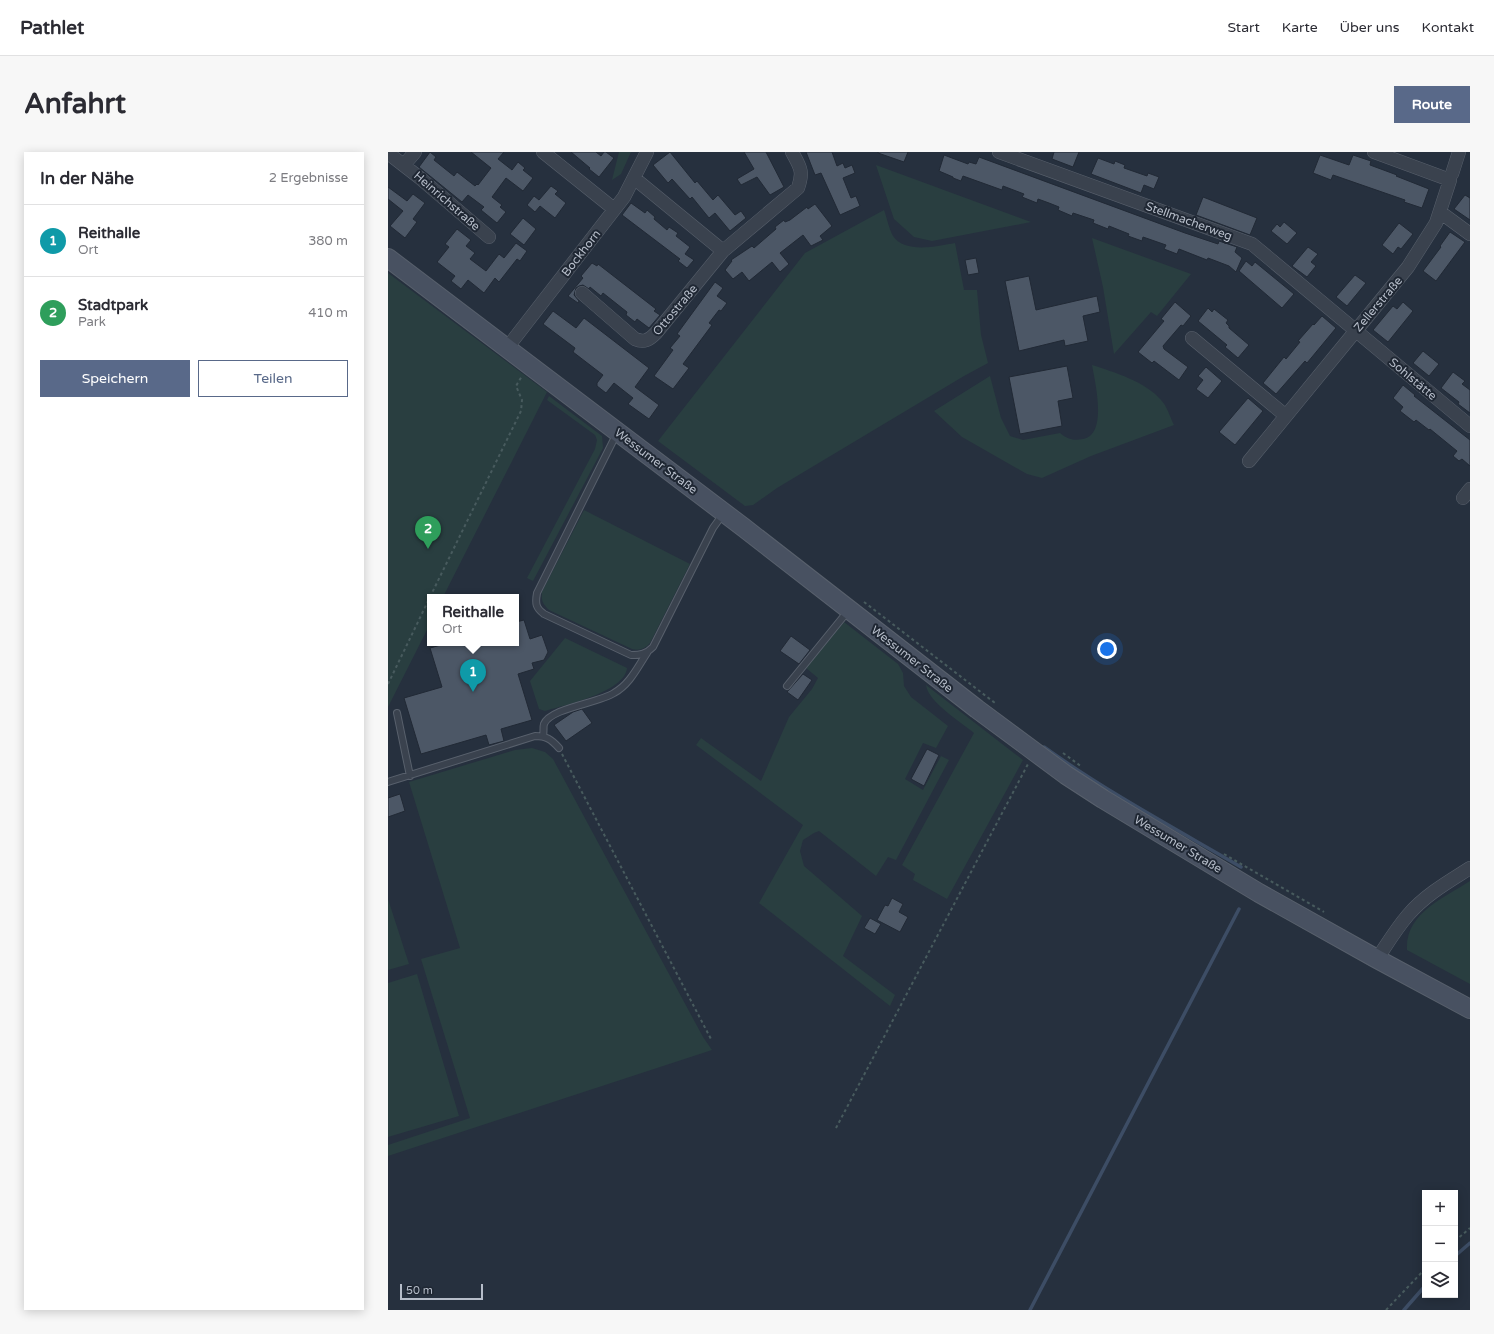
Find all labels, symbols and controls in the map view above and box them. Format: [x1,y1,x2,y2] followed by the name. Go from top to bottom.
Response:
[20,17,84,39] text: Pathlet
[1228,19,1260,36] text: Start
[1282,19,1318,36] text: Karte
[1340,19,1400,36] text: Über uns
[1422,19,1474,36] text: Kontakt
[1394,86,1470,123] button: Route
[24,87,126,121] text: Anfahrt
[40,168,134,189] text: In der Nähe
[411,168,483,234] street label: Heinrichstraße
[269,170,348,186] text: 2 Ergebnisse
[1144,199,1234,243] street label: Stellmacherweg
[78,224,140,242] text: Reithalle
[559,227,603,279] street label: Bockhorn
[49,233,57,249] text: 1
[308,233,348,249] text: 380 m
[78,242,98,258] text: Ort
[1351,273,1405,334] street label: Zellerstraße
[650,282,700,338] street label: Ottostraße
[78,296,148,314] text: Stadtpark
[49,305,57,321] text: 2
[308,305,348,321] text: 410 m
[78,314,106,330] text: Park
[1386,355,1440,403] street label: Sohlstätte
[40,360,190,397] button: Speichern
[198,360,348,397] button: Teilen
[612,425,700,497] street label: Wessumer Straße
[415,516,441,549] pin: 2
[427,594,519,646] popup
[442,603,504,621] text: Reithalle
[442,621,462,637] text: Ort
[868,623,956,695] street label: Wessumer Straße
[1097,639,1117,659] your location
[460,659,486,692] pin: 1
[1132,812,1225,876] street label: Wessumer Straße
[1422,1190,1458,1298] map controls
[1422,1190,1458,1226] button: +
[1422,1226,1458,1262] button: −
[1422,1262,1458,1298] button: layers
[400,1282,483,1301] scale bar
[406,1284,433,1297] text: 50 m

